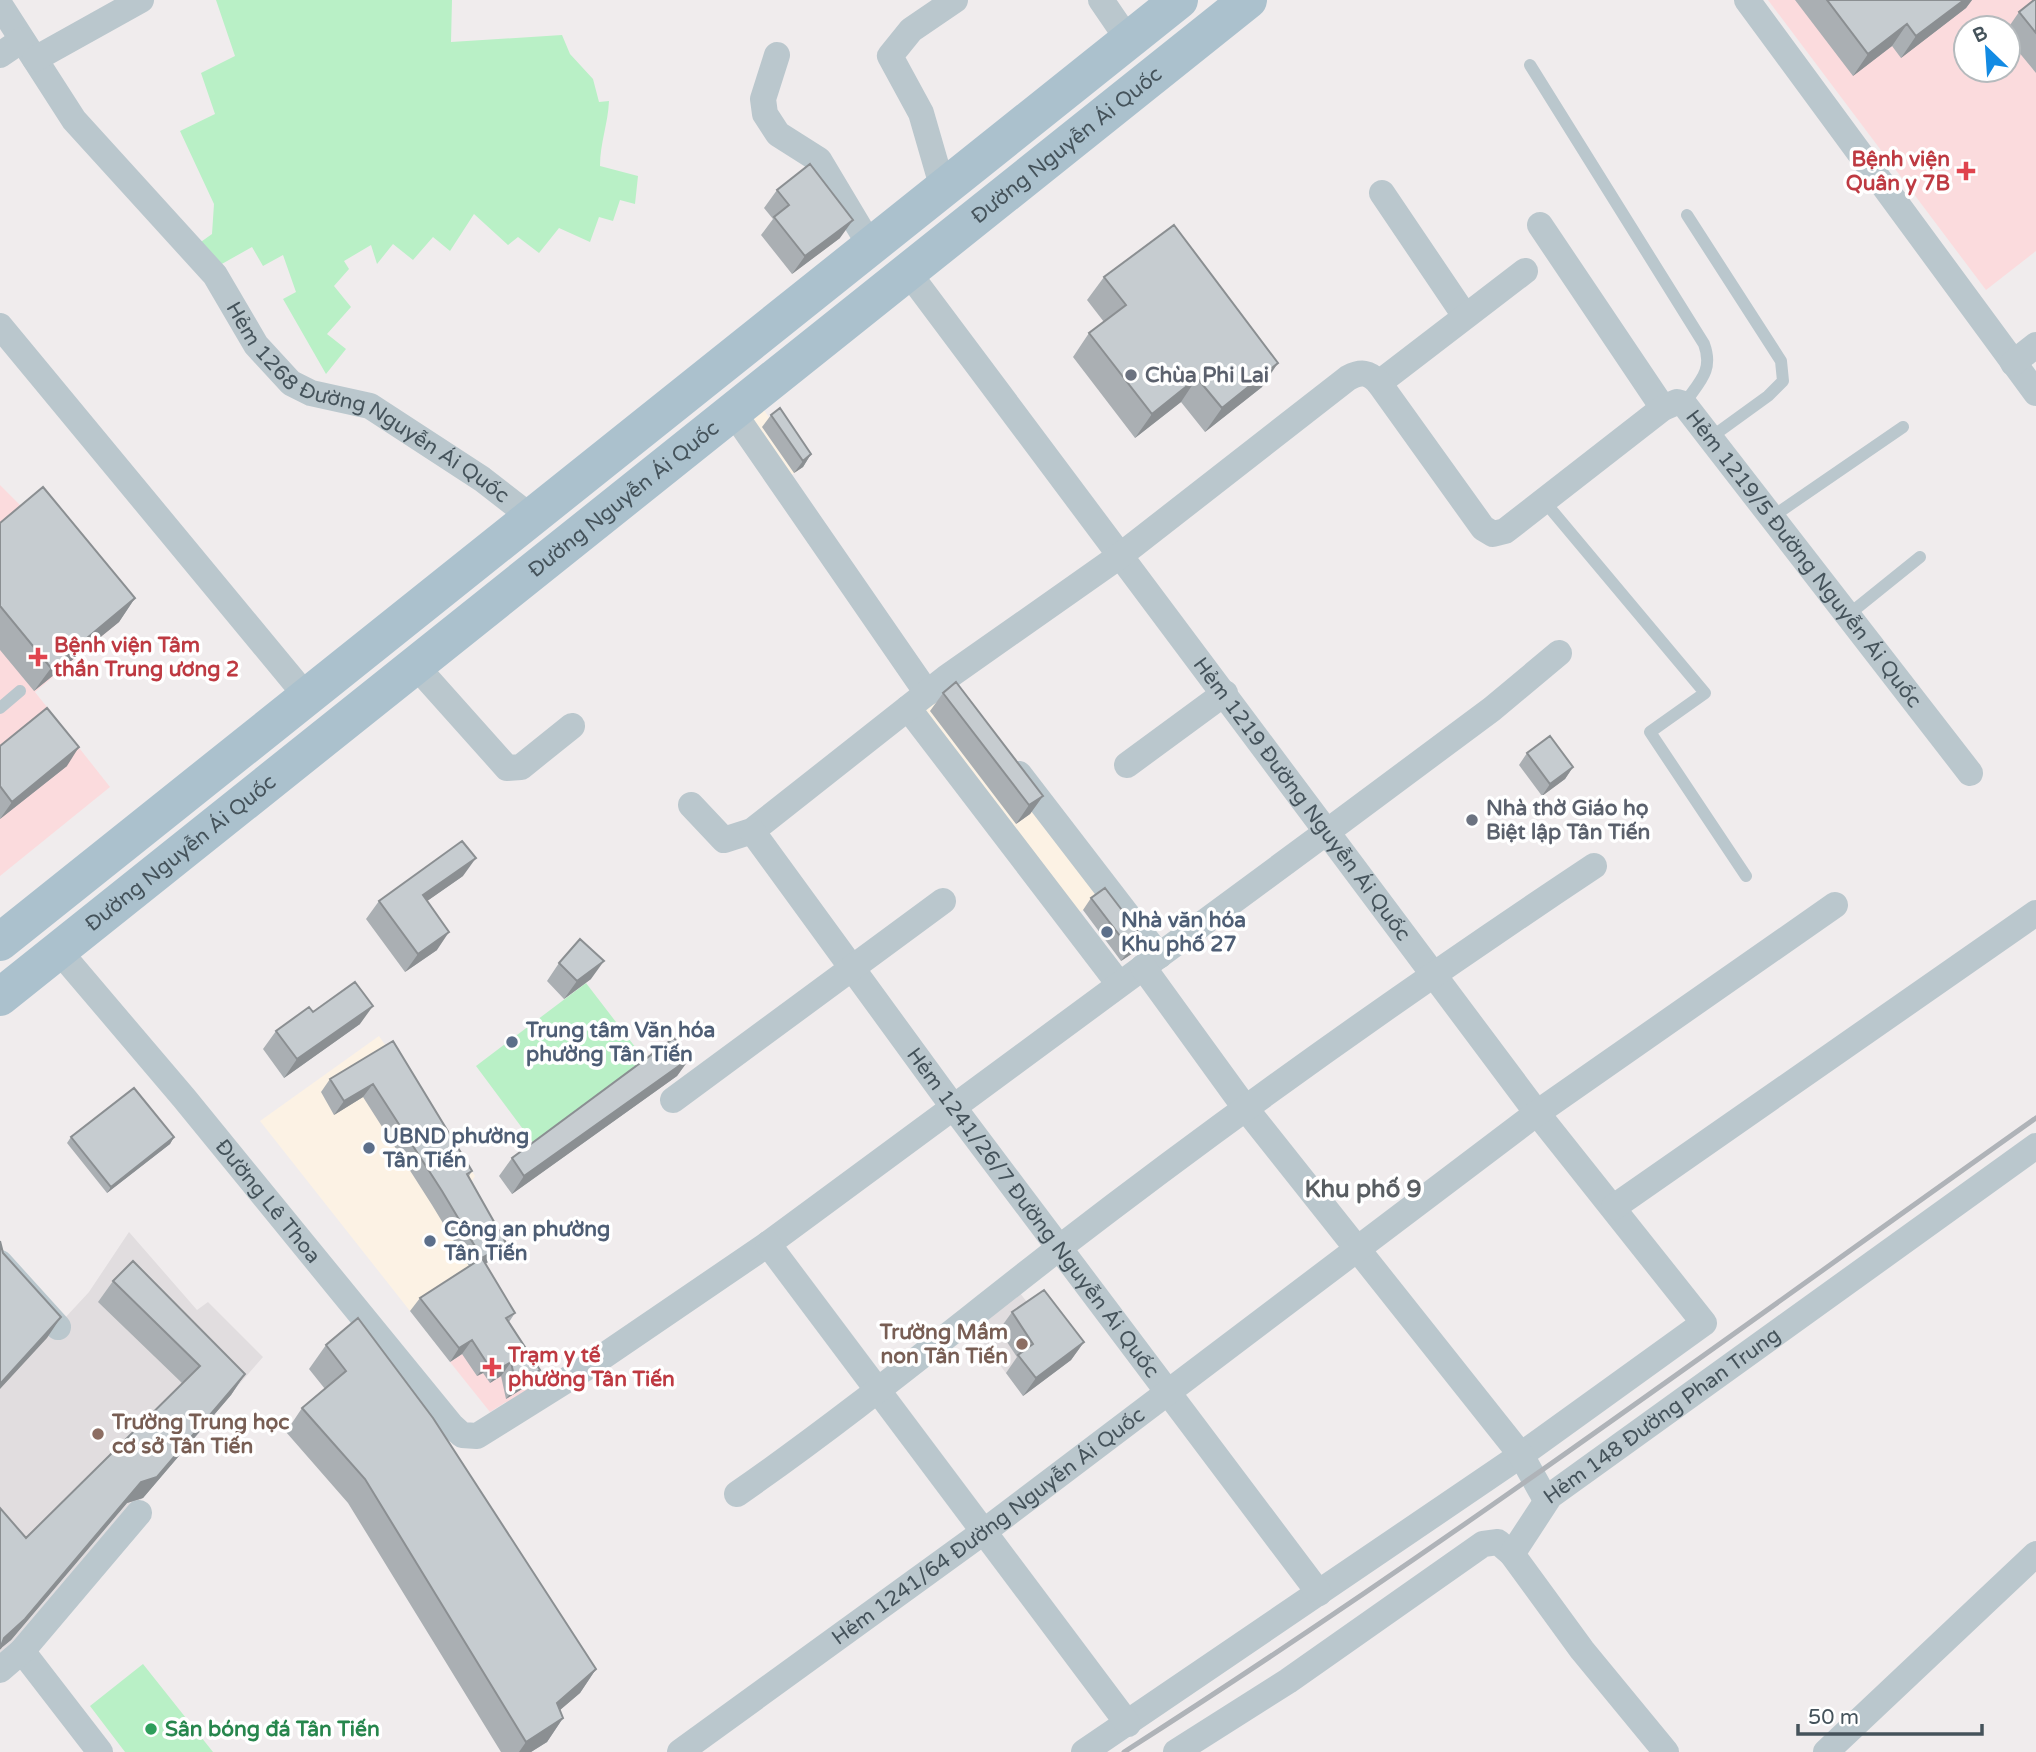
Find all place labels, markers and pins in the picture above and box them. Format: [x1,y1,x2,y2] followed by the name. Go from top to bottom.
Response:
[1846,147,1950,196] place label: Bệnh viện Quân y 7B
[1956,161,1976,181] marker: Bệnh viện Quân y 7B
[1145,363,1269,388] place label: Chùa Phi Lai
[1123,367,1139,383] marker: Chùa Phi Lai
[54,633,239,682] place label: Bệnh viện Tâm thần Trung ương 2
[28,647,48,667] marker: Bệnh viện Tâm thần Trung ương 2
[1486,796,1650,845] place label: Nhà thờ Giáo họ Biệt lập Tân Tiến
[1464,812,1480,828] marker: Nhà thờ Giáo họ Biệt lập Tân Tiến
[1121,908,1246,957] place label: Nhà văn hóa Khu phố 27
[1099,924,1115,940] marker: Nhà văn hóa Khu phố 27
[525,1018,715,1067] place label: Trung tâm Văn hóa phường Tân Tiến
[504,1034,520,1050] marker: Trung tâm Văn hóa phường Tân Tiến
[382,1124,529,1173] place label: UBND phường Tân Tiến
[361,1140,377,1156] marker: UBND phường Tân Tiến
[443,1217,610,1266] place label: Công an phường Tân Tiến
[422,1233,438,1249] marker: Công an phường Tân Tiến
[879,1320,1008,1369] place label: Trường Mầm non Tân Tiến
[1014,1336,1030,1352] marker: Trường Mầm non Tân Tiến
[507,1343,675,1392] place label: Trạm y tế phường Tân Tiến
[482,1357,502,1377] marker: Trạm y tế phường Tân Tiến
[111,1410,289,1459] place label: Trường Trung học cơ sở Tân Tiến
[90,1426,106,1442] marker: Trường Trung học cơ sở Tân Tiến
[165,1717,380,1742] place label: Sân bóng đá Tân Tiến
[143,1721,159,1737] marker: Sân bóng đá Tân Tiến

